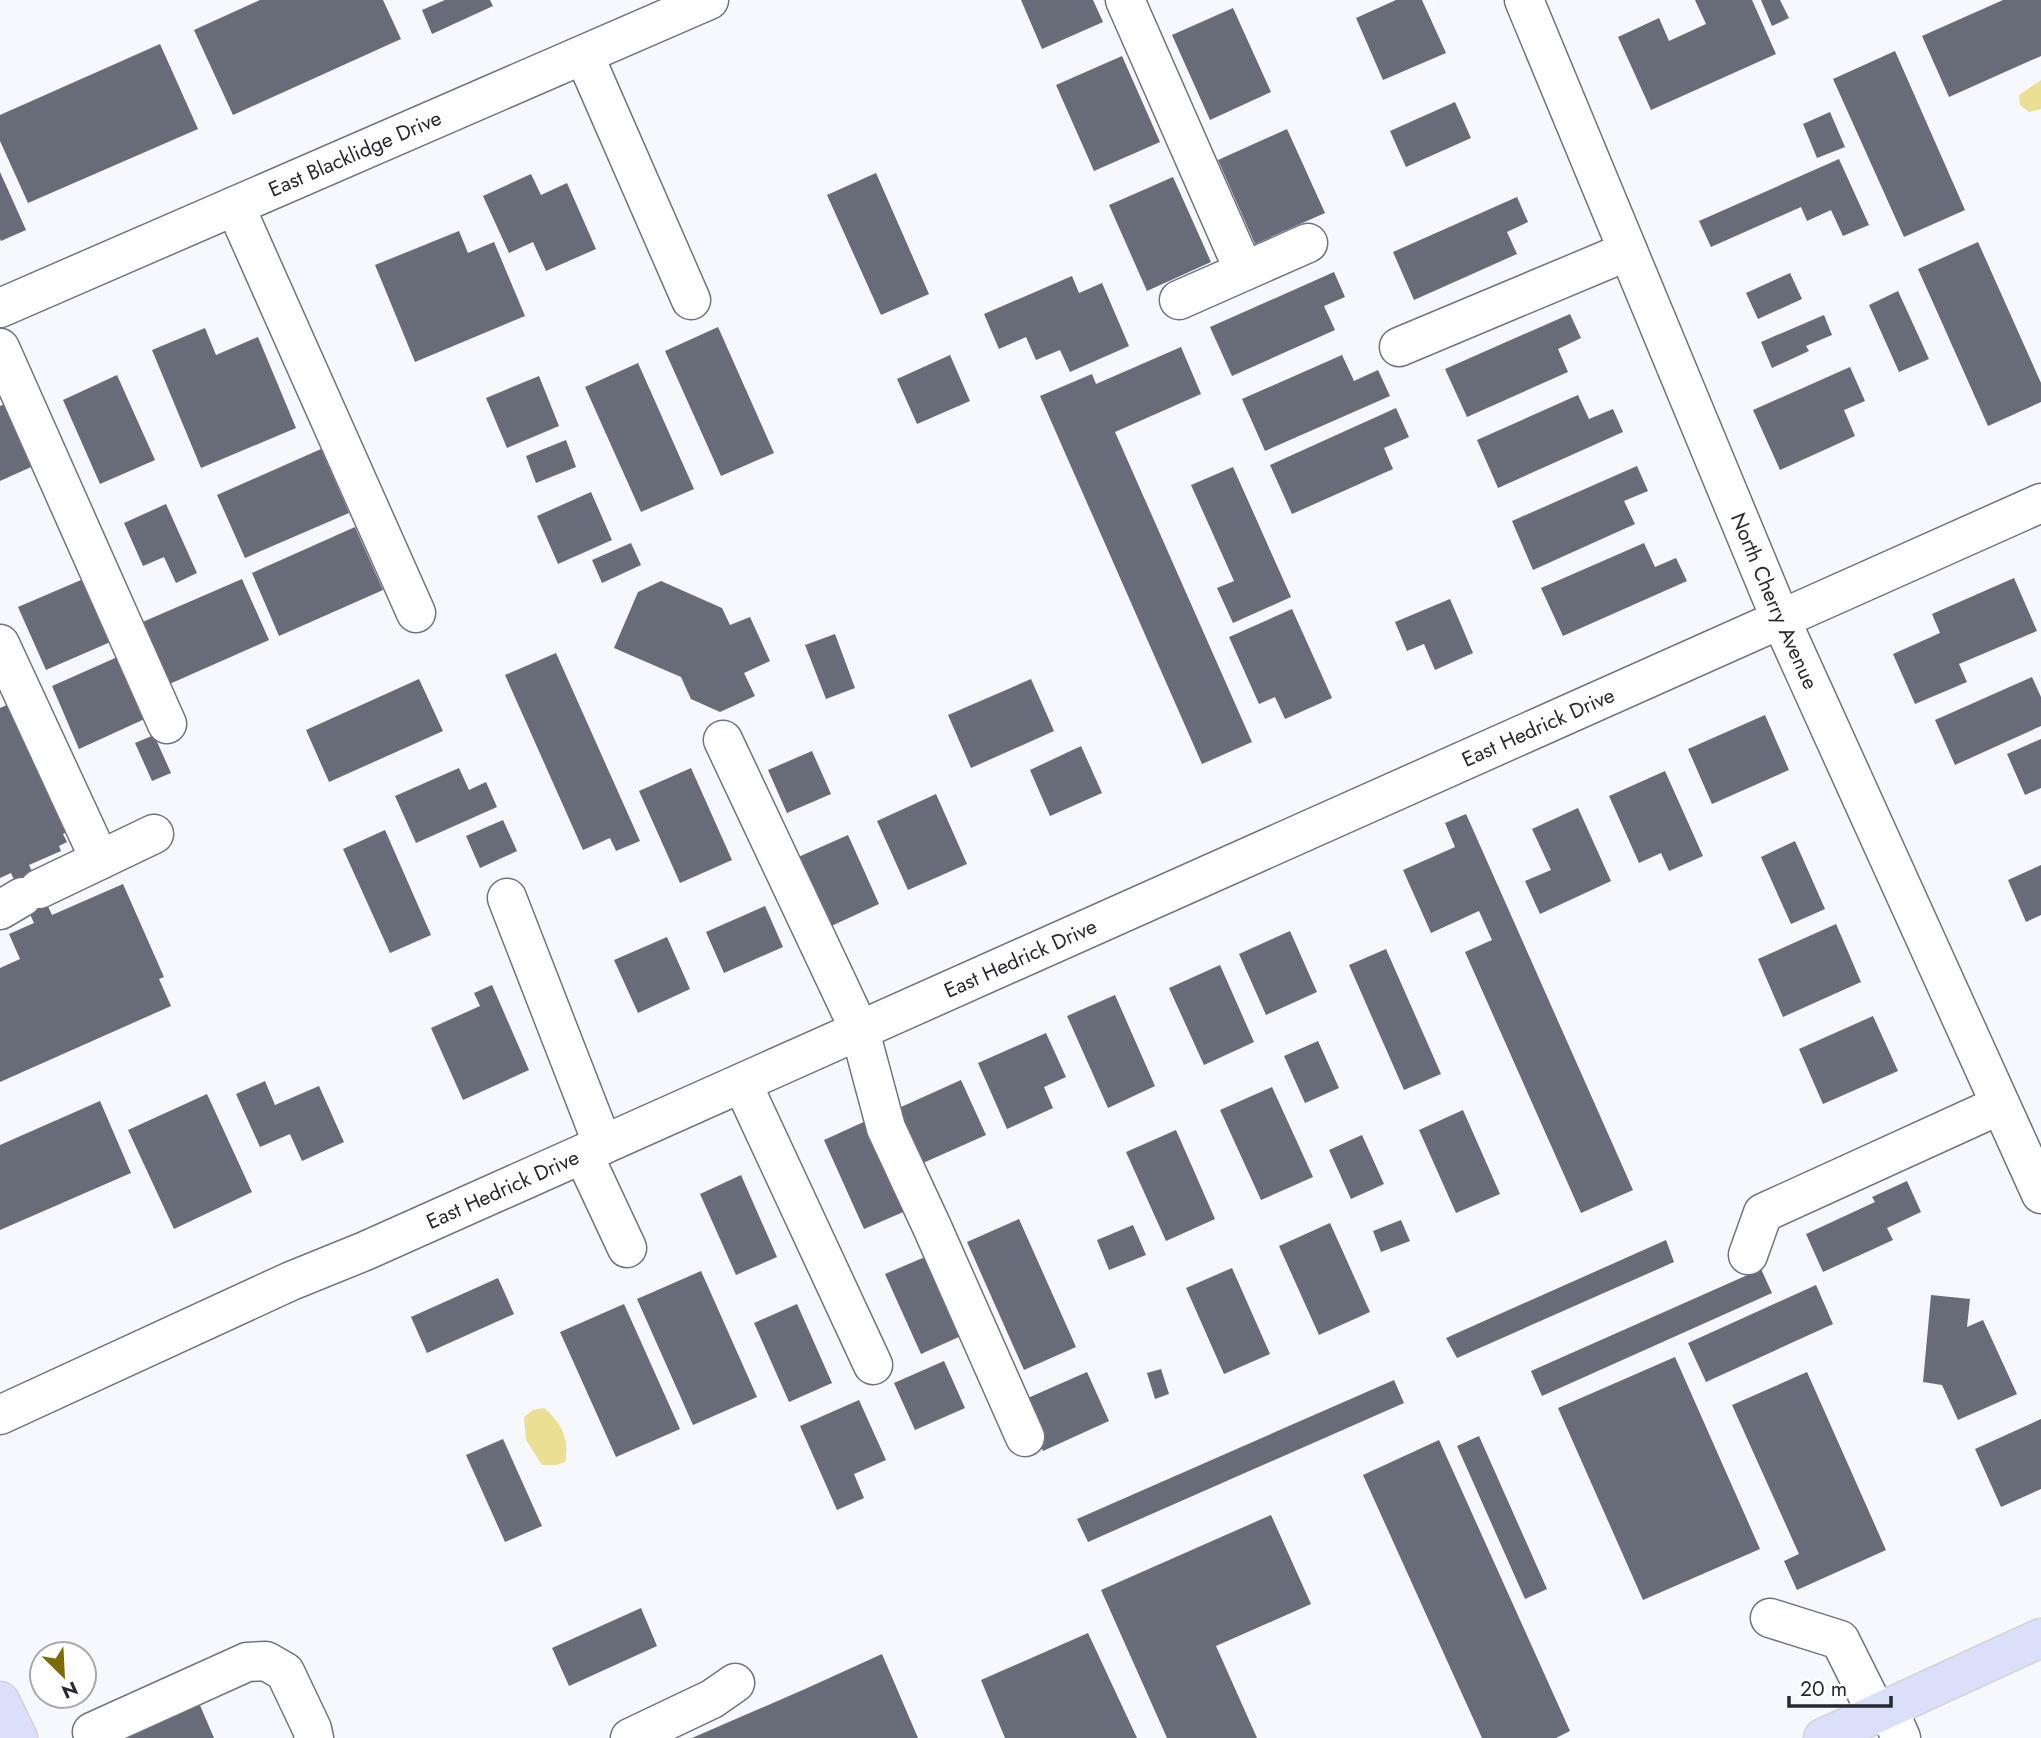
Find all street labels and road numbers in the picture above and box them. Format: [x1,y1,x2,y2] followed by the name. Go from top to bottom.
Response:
[264,103,446,205] street label: East Blacklidge Drive
[1723,508,1826,694] street label: North Cherry Avenue
[1457,680,1620,775] street label: East Hedrick Drive
[939,911,1102,1006] street label: East Hedrick Drive
[422,1142,584,1237] street label: East Hedrick Drive

